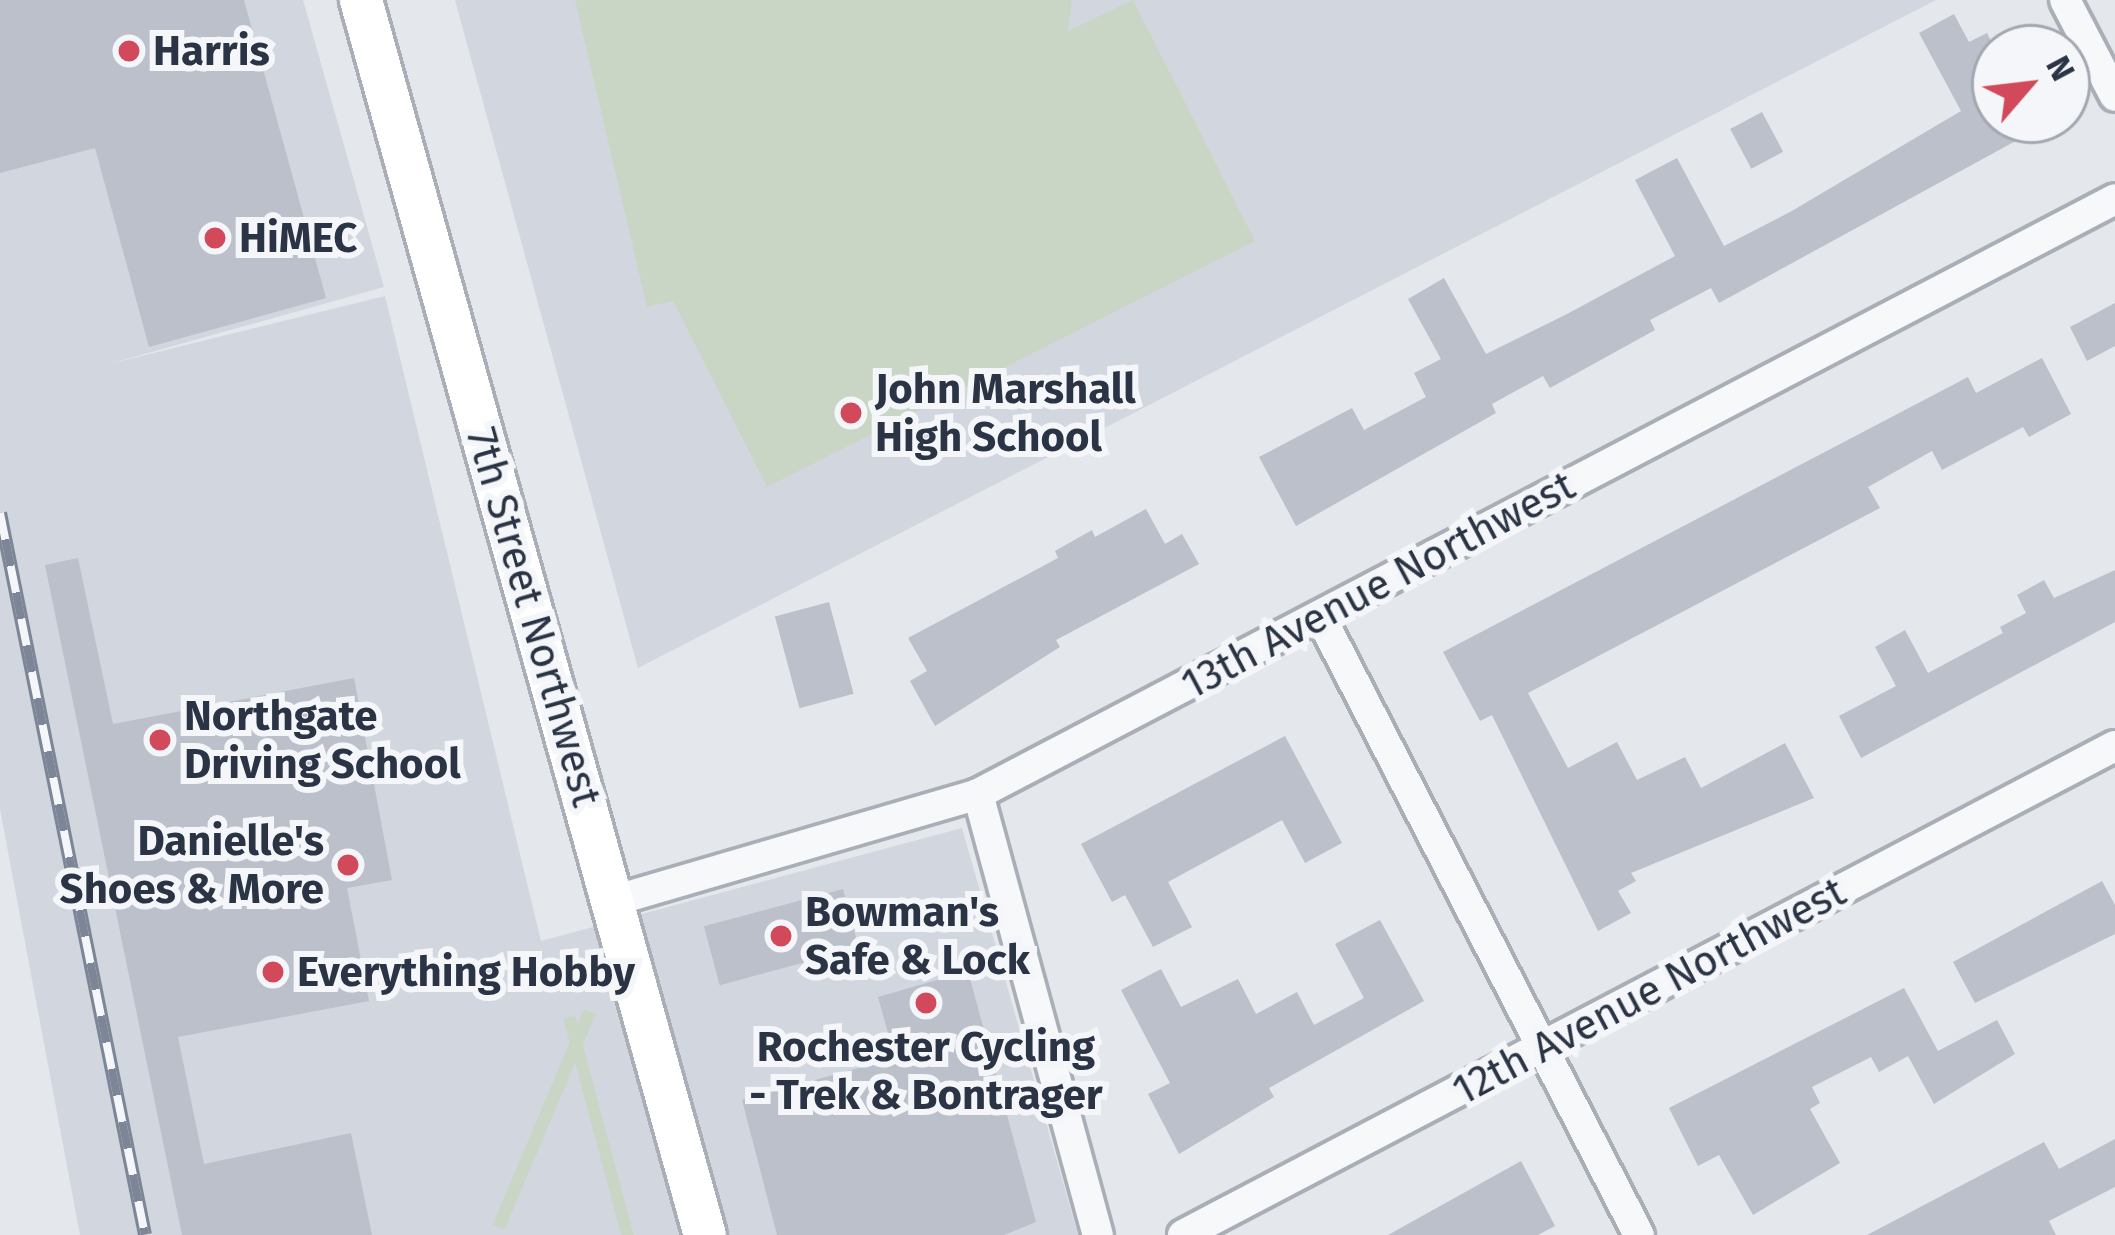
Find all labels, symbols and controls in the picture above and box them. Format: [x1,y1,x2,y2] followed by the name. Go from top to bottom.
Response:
[1971,24,2091,144] north arrow
[153,26,270,76] place label: Harris
[116,38,142,64] marker: Harris
[2037,49,2083,88] text: N
[239,213,357,263] place label: HiMEC
[202,225,228,251] marker: HiMEC
[875,364,1136,462] place label: John Marshall High School
[838,400,864,426] marker: John Marshall High School
[456,422,612,812] street label: 7th Street Northwest
[1173,460,1583,710] street label: 13th Avenue Northwest
[184,691,461,789] place label: Northgate Driving School
[147,727,173,753] marker: Northgate Driving School
[60,816,324,914] place label: Danielle's Shoes & More
[335,852,361,878] marker: Danielle's Shoes & More
[1444,866,1854,1116] street label: 12th Avenue Northwest
[805,887,1030,986] place label: Bowman's Safe & Lock
[768,923,794,949] marker: Bowman's Safe & Lock
[297,947,635,997] place label: Everything Hobby
[260,959,286,985] marker: Everything Hobby
[913,990,939,1016] marker: Rochester Cycling - Trek & Bontrager
[749,1022,1103,1120] place label: Rochester Cycling - Trek & Bontrager

